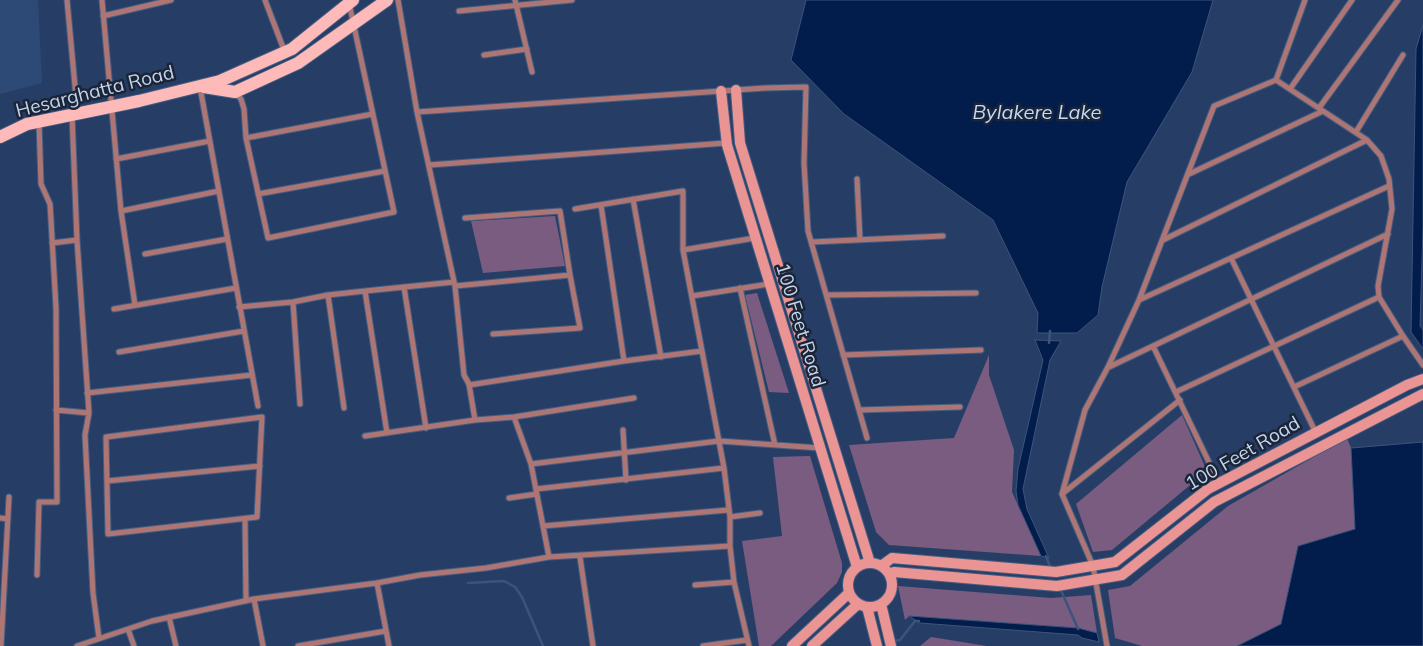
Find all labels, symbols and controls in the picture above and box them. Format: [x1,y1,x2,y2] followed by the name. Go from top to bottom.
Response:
[13,61,177,123] street label: Hesarghatta Road
[973,101,1101,125] water label: Bylakere Lake
[770,260,830,390] street label: 100 Feet Road
[1182,412,1304,496] street label: 100 Feet Road

